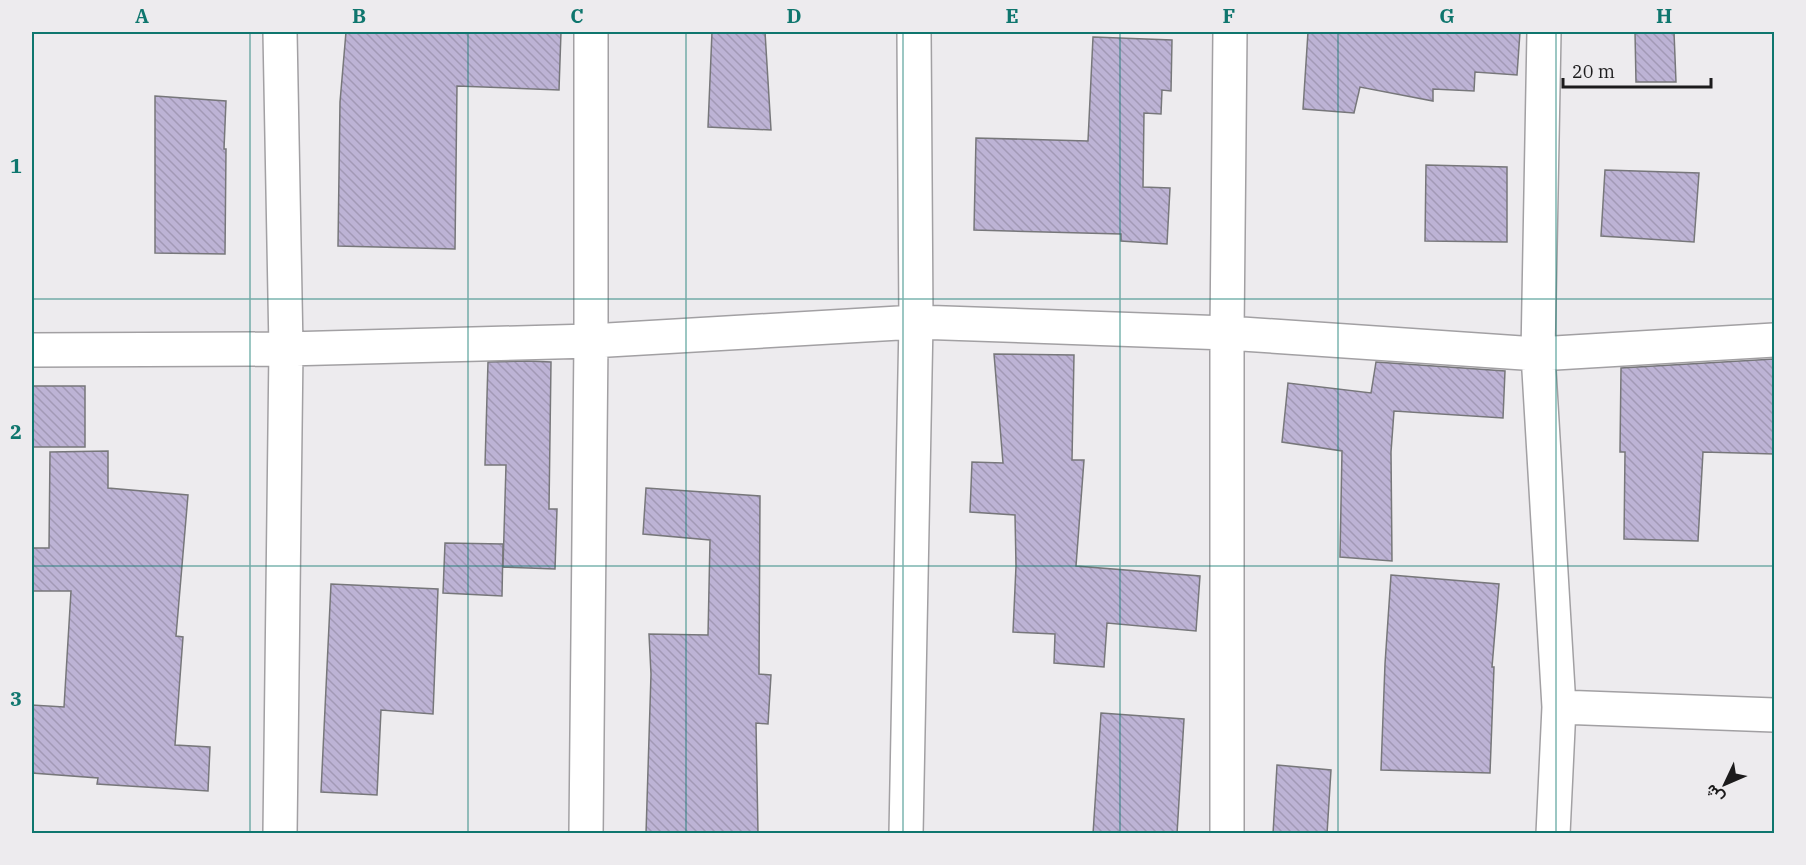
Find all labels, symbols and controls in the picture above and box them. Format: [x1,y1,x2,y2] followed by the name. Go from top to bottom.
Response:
[135,2,149,29] text: A
[352,2,366,29] text: B
[570,2,584,29] text: C
[786,2,802,29] text: D
[1005,2,1019,29] text: E
[1223,2,1235,29] text: F
[1439,2,1455,29] text: G
[1656,2,1672,29] text: H
[1563,51,1712,89] scale bar
[1572,60,1615,83] text: 20 m
[10,152,22,179] text: 1
[10,418,22,445] text: 2
[10,685,22,712] text: 3
[1695,754,1755,814] north arrow
[1700,781,1728,808] text: ش

